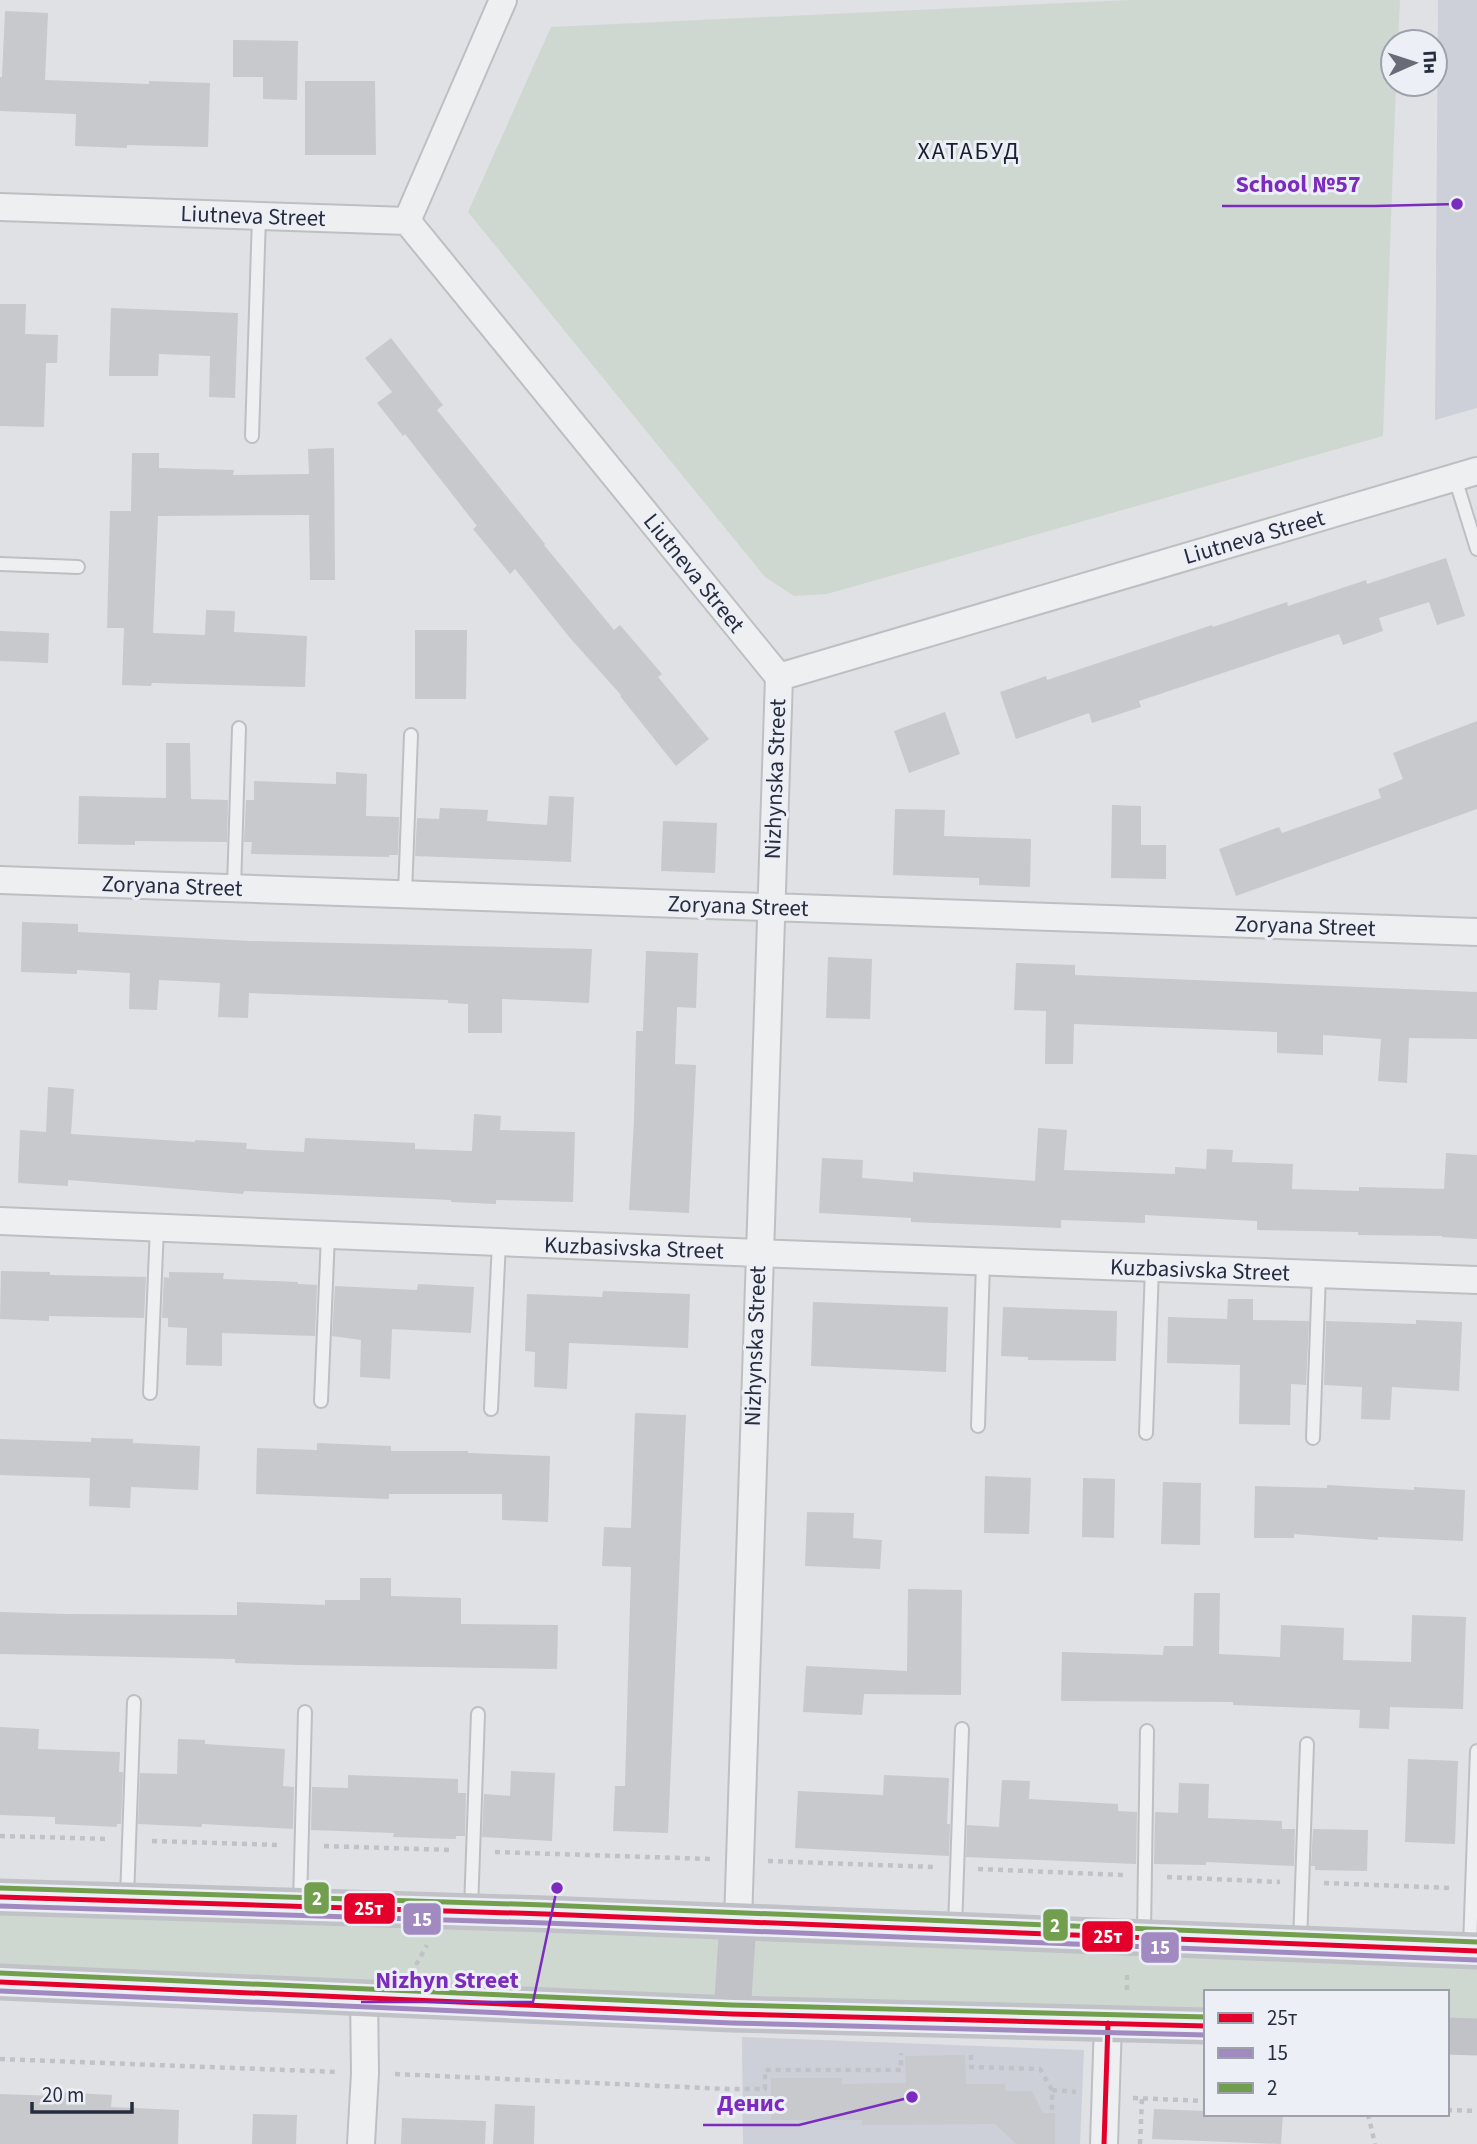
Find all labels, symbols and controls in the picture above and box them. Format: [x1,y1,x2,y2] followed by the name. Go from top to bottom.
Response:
[1379,28,1449,98] north arrow
[1415,50,1444,75] text: Пн
[917,134,1021,169] district label: ХАТАБУД
[1222,161,1375,206] callout: School №57
[1235,167,1361,202] text: School №57
[180,197,326,235] street label: Liutneva Street
[1180,501,1329,573] street label: Liutneva Street
[635,506,753,640] street label: Liutneva Street
[756,698,794,860] street label: Nizhynska Street
[101,867,243,905] street label: Zoryana Street
[667,887,809,925] street label: Zoryana Street
[1234,907,1376,945] street label: Zoryana Street
[544,1228,725,1268] street label: Kuzbasivska Street
[1110,1250,1291,1290] street label: Kuzbasivska Street
[736,1265,774,1427] street label: Nizhynska Street
[303,1881,330,1915] line badge: 2
[312,1886,322,1913] text: 2
[343,1892,396,1925] line badge: 25т
[354,1896,384,1923] text: 25т
[402,1902,442,1936] line badge: 15
[412,1907,432,1934] text: 15
[1042,1908,1069,1942] line badge: 2
[1050,1913,1060,1940] text: 2
[1081,1920,1134,1953] line badge: 25т
[1093,1924,1123,1951] text: 25т
[1140,1931,1180,1964] line badge: 15
[1150,1935,1170,1962] text: 15
[361,1957,533,2002] callout: Nizhyn Street
[375,1963,519,1998] text: Nizhyn Street
[1204,1990,1449,2116] legend
[1267,2003,1298,2033] text: 25т
[1267,2038,1288,2068] text: 15
[32,2070,131,2114] scale bar
[1267,2073,1277,2103] text: 2
[42,2080,84,2110] text: 20 m
[703,2080,799,2125] callout: Денис
[717,2086,785,2121] text: Денис

